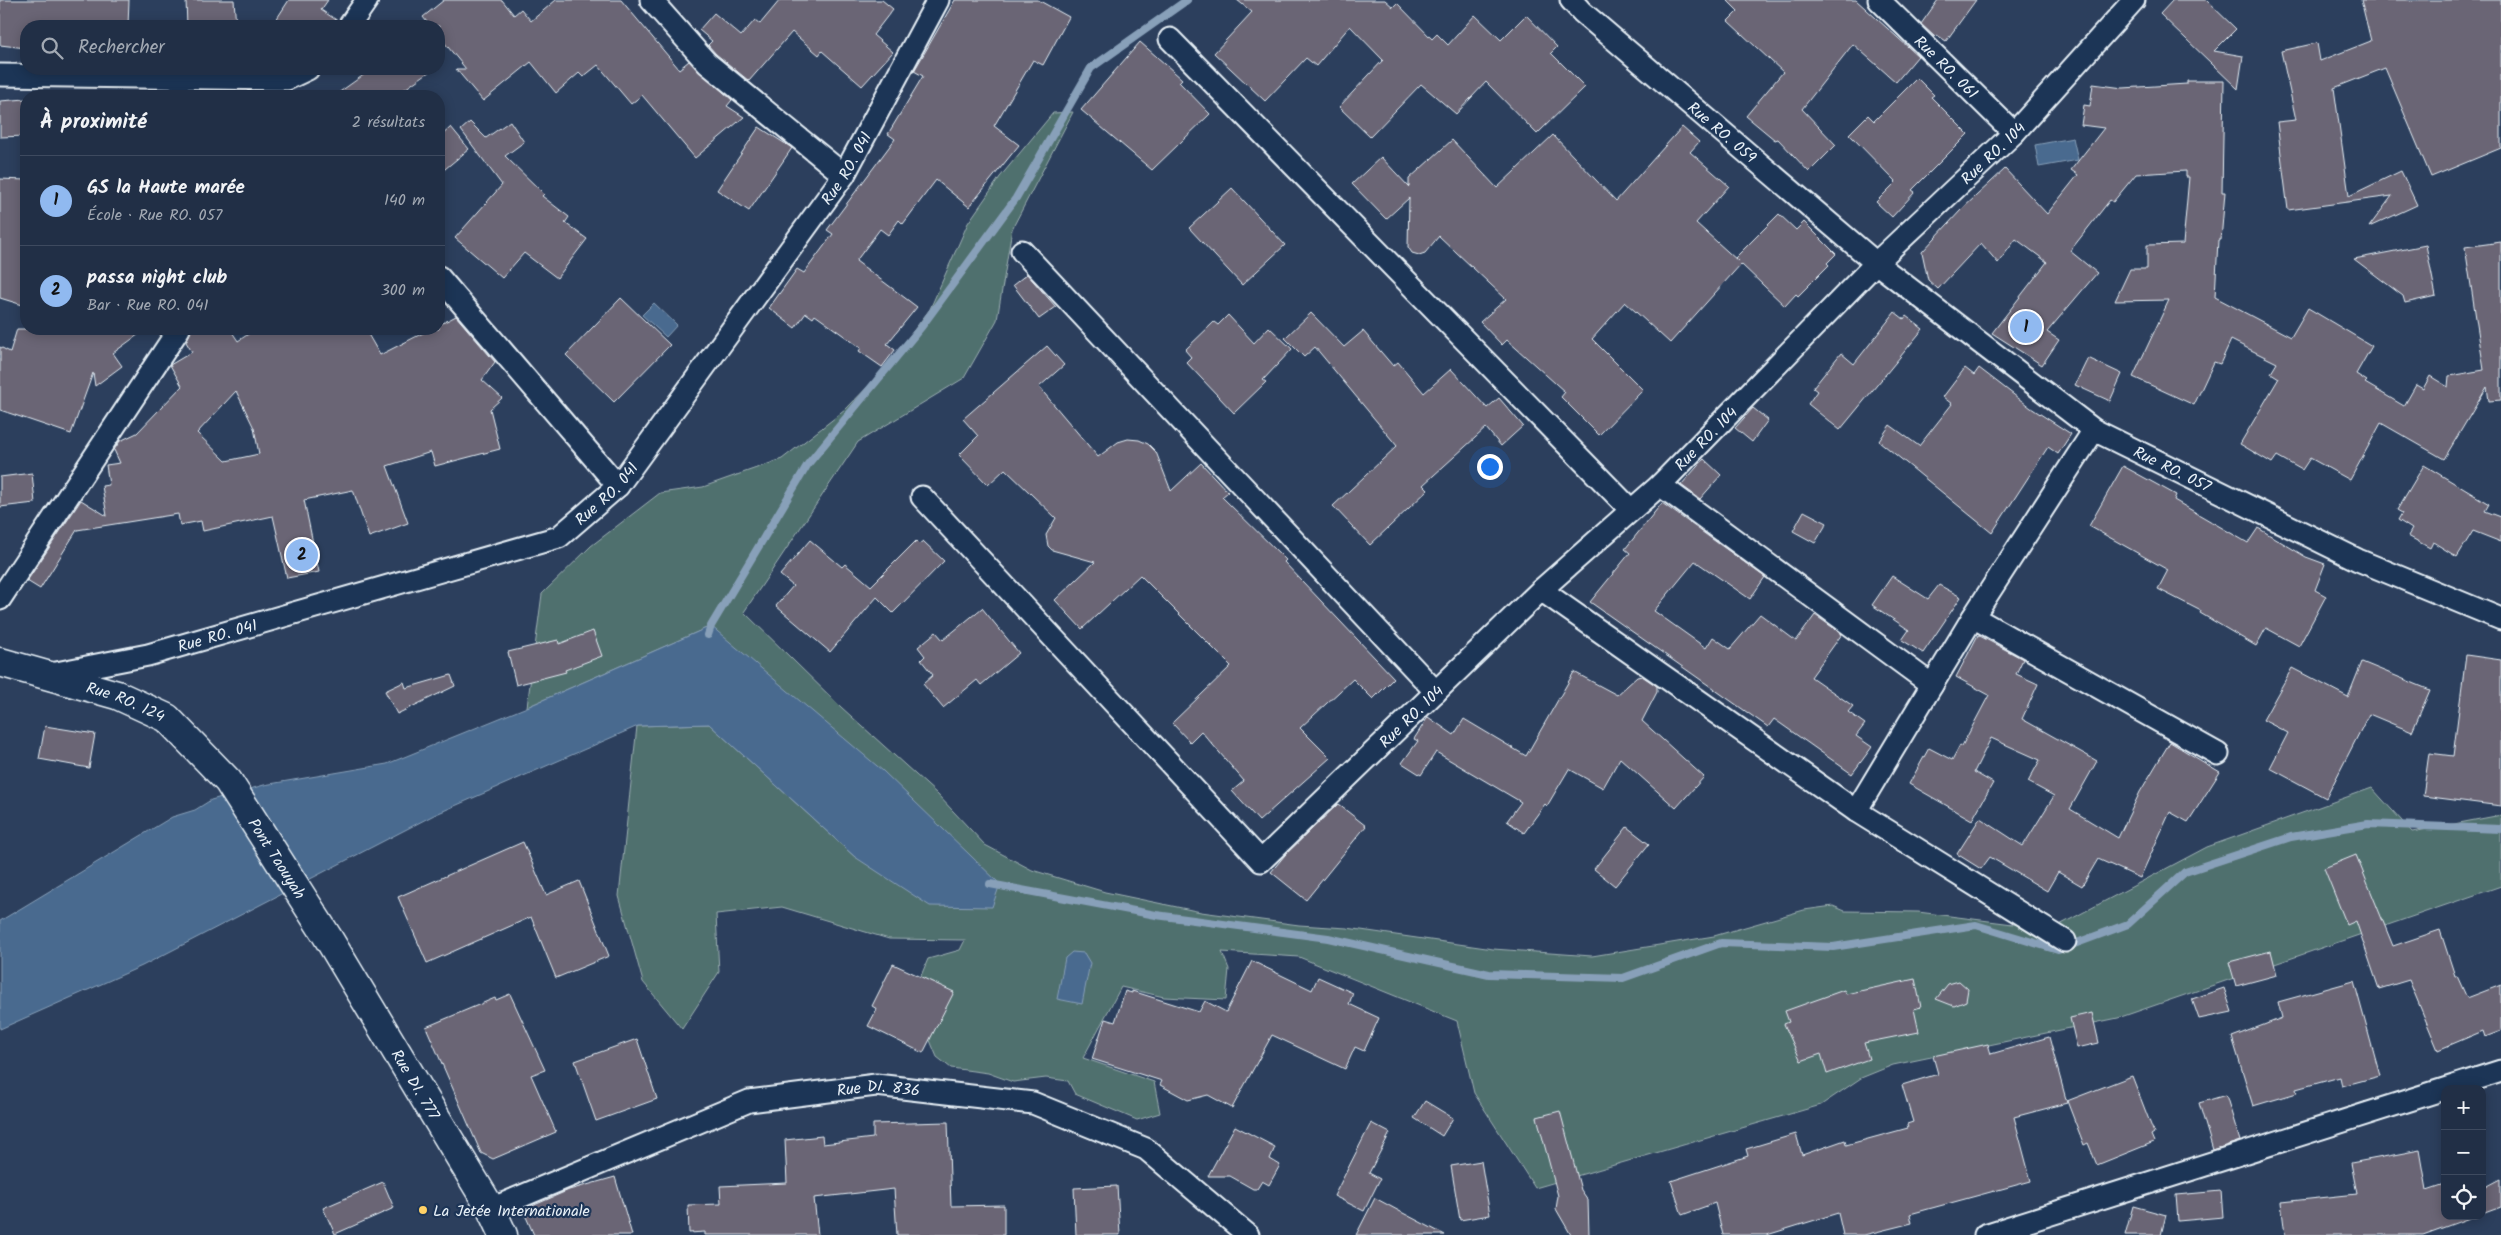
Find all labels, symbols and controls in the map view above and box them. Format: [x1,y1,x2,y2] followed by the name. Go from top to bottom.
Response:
[20,20,445,75] search box
[1908,30,1984,105] street label: Rue RO. 061
[78,33,165,63] text: Rechercher
[38,34,66,62] icon: search
[1681,96,1762,170] street label: Rue RO. 059
[40,106,147,139] text: À proximité
[352,110,425,135] text: 2 résultats
[1955,117,2032,191] street label: Rue RO. 104
[815,128,879,211] street label: Rue RO. 041
[87,173,245,203] text: GS la Haute marée
[54,188,58,213] text: 1
[384,188,425,213] text: 140 m
[87,203,222,228] text: École · Rue RO. 057
[87,263,227,293] text: passa night club
[51,278,61,303] text: 2
[381,278,425,303] text: 300 m
[87,293,208,318] text: Bar · Rue RO. 041
[2010,308,2042,346] pin: 1
[1669,401,1744,477] street label: Rue RO. 104
[2129,440,2216,500] street label: Rue RO. 057
[1477,454,1503,480] your location
[570,457,645,532] street label: Rue RO. 041
[286,536,318,574] pin: 2
[175,613,261,660] street label: Rue RO. 041
[83,676,169,730] street label: Rue RO. 124
[1374,679,1450,754] street label: Rue RO. 104
[241,814,311,904] street label: Pont Taouyah
[384,1045,446,1125] street label: Rue DI. 777
[835,1074,921,1104] street label: Rue DI. 836
[2441,1085,2486,1220] map controls
[2441,1085,2486,1130] button: +
[2441,1130,2486,1175] button: −
[2441,1175,2486,1220] button: locate
[433,1199,590,1224] place label: La Jetée Internationale
[417,1204,429,1216] marker: La Jetée Internationale

